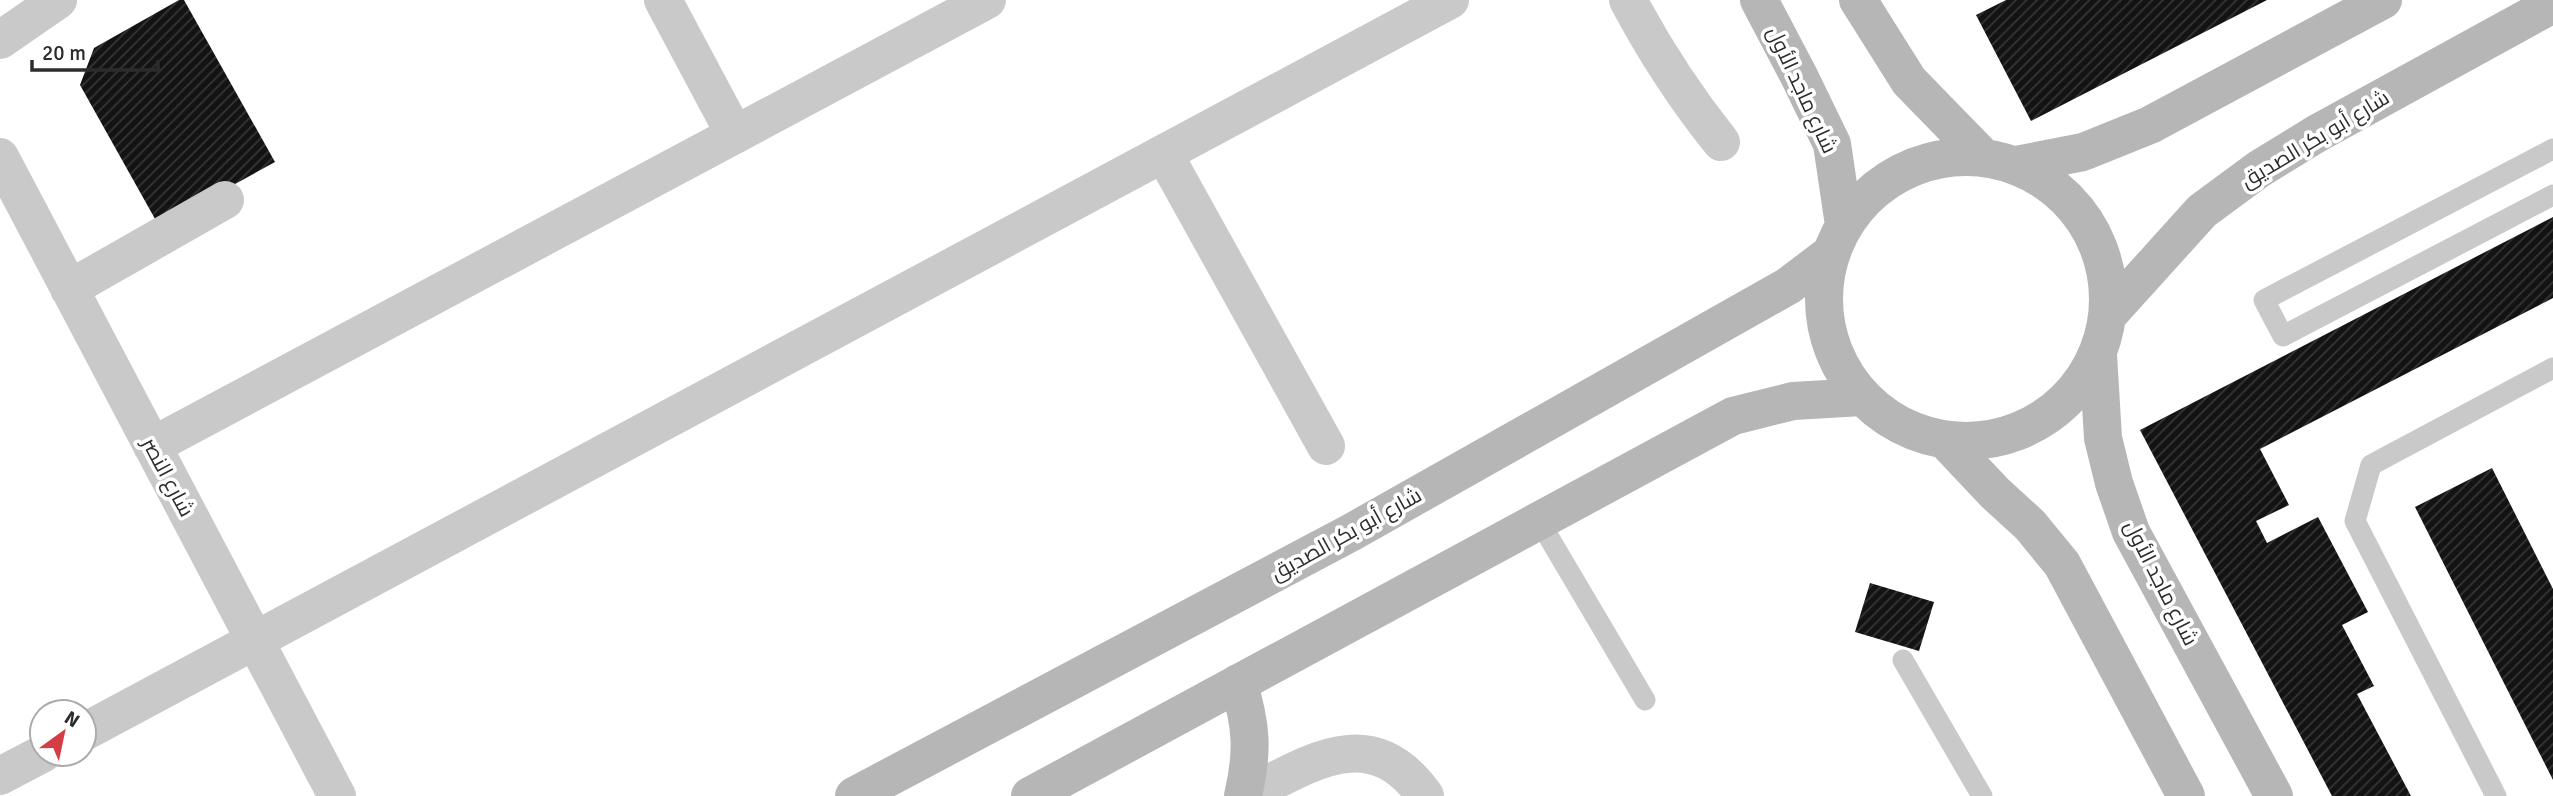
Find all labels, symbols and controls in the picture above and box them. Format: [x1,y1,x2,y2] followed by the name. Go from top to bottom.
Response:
[1760,22,1843,158] street label: شارع ماجد الأول
[32,28,158,72] scale bar
[42,40,86,66] text: 20 m
[2236,84,2394,194] street label: شارع أبو بكر الصديق
[135,432,200,522] street label: شارع النصر
[1266,482,1427,587] street label: شارع أبو بكر الصديق
[2117,516,2204,650] street label: شارع ماجد الأول
[28,698,98,768] north arrow
[60,706,84,733] text: N

